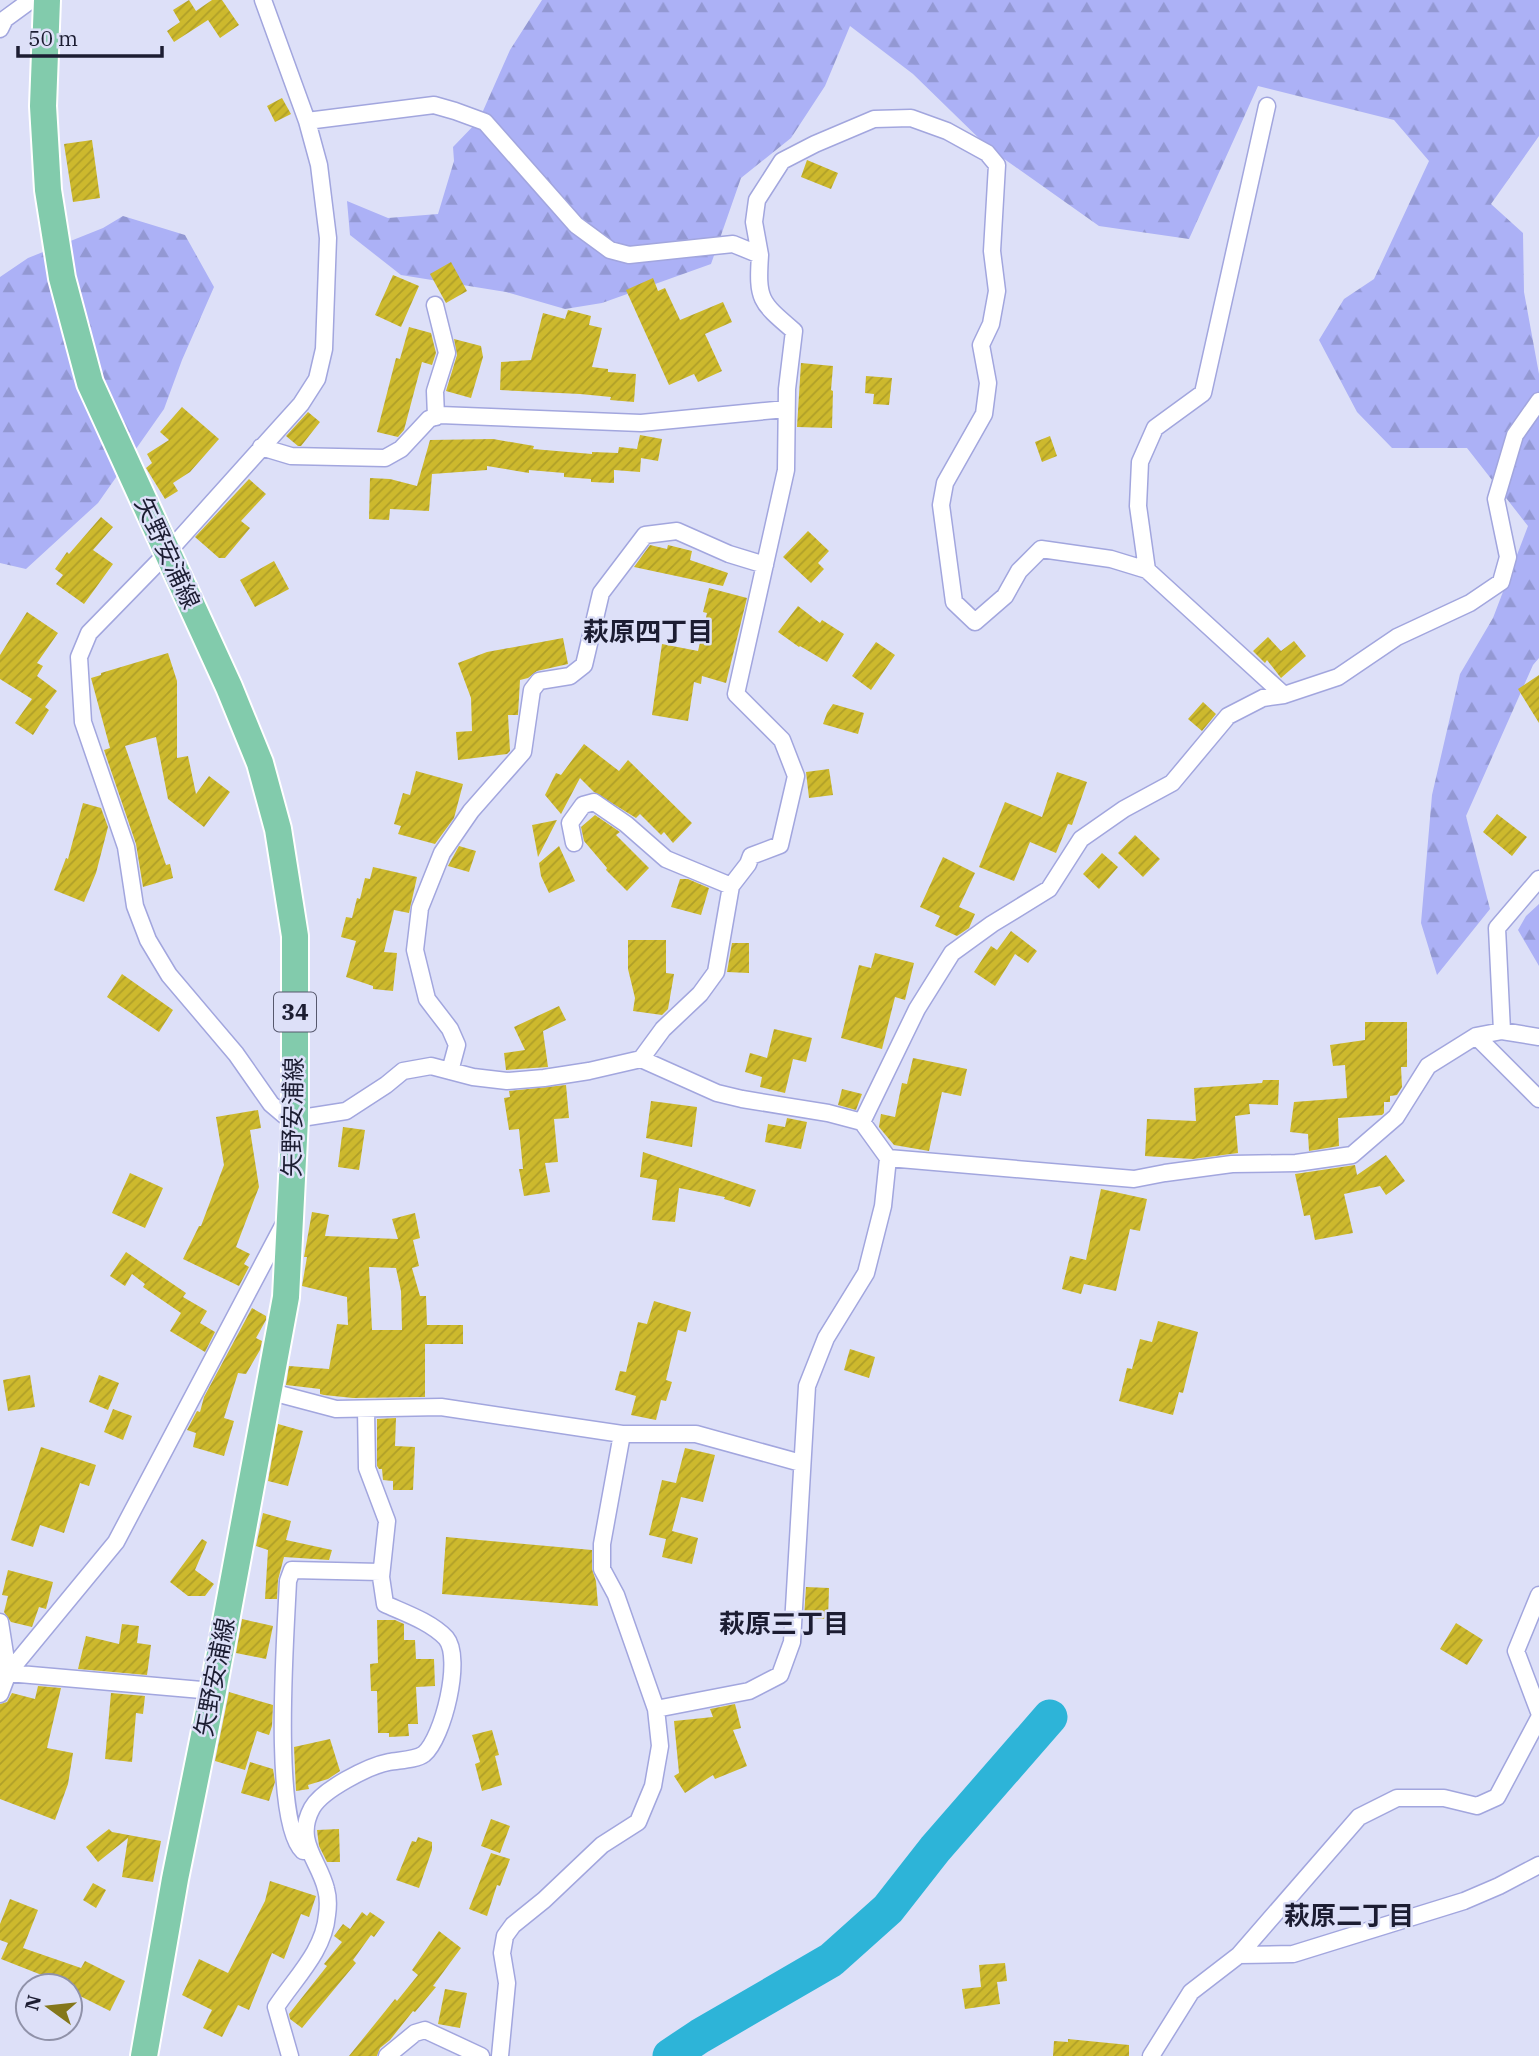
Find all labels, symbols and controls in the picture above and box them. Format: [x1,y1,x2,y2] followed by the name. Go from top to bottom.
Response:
[18,14,161,58] scale bar
[28,24,78,52] text: 50 m
[128,491,208,614] street label: 矢野安浦線
[583,614,713,648] district label: 萩原四丁目
[274,993,316,1032] road number: 34
[275,1057,309,1177] street label: 矢野安浦線
[719,1606,849,1640] district label: 萩原三丁目
[187,1615,241,1739] street label: 矢野安浦線
[1284,1898,1414,1932] district label: 萩原二丁目
[14,1972,84,2042] north arrow
[19,1992,46,2013] text: N

